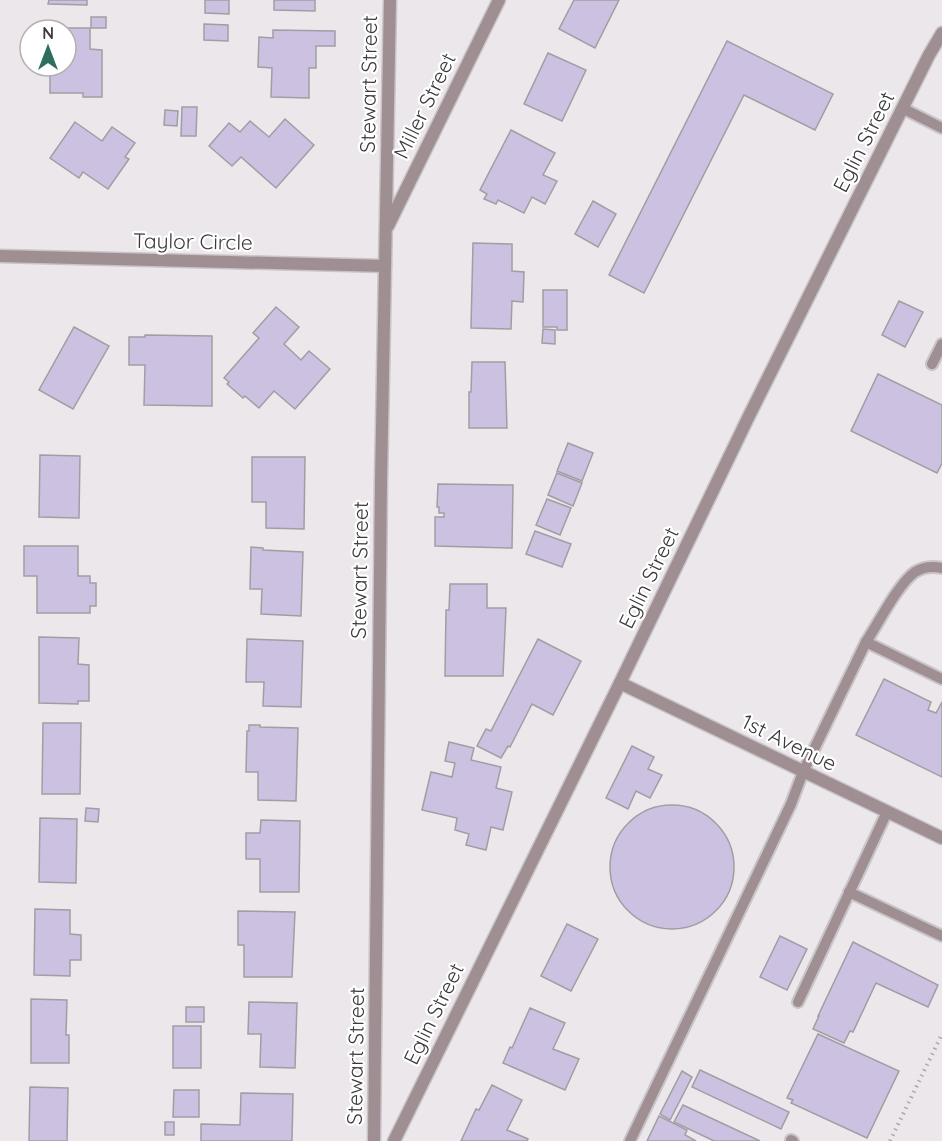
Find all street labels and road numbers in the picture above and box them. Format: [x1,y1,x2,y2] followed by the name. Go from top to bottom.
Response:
[354,15,382,153] street label: Stewart Street
[387,48,461,163] street label: Miller Street
[827,87,900,196] street label: Eglin Street
[133,227,253,255] street label: Taylor Circle
[345,501,373,639] street label: Stewart Street
[612,523,684,632] street label: Eglin Street
[738,708,841,776] street label: 1st Avenue
[397,959,469,1068] street label: Eglin Street
[341,987,369,1125] street label: Stewart Street

